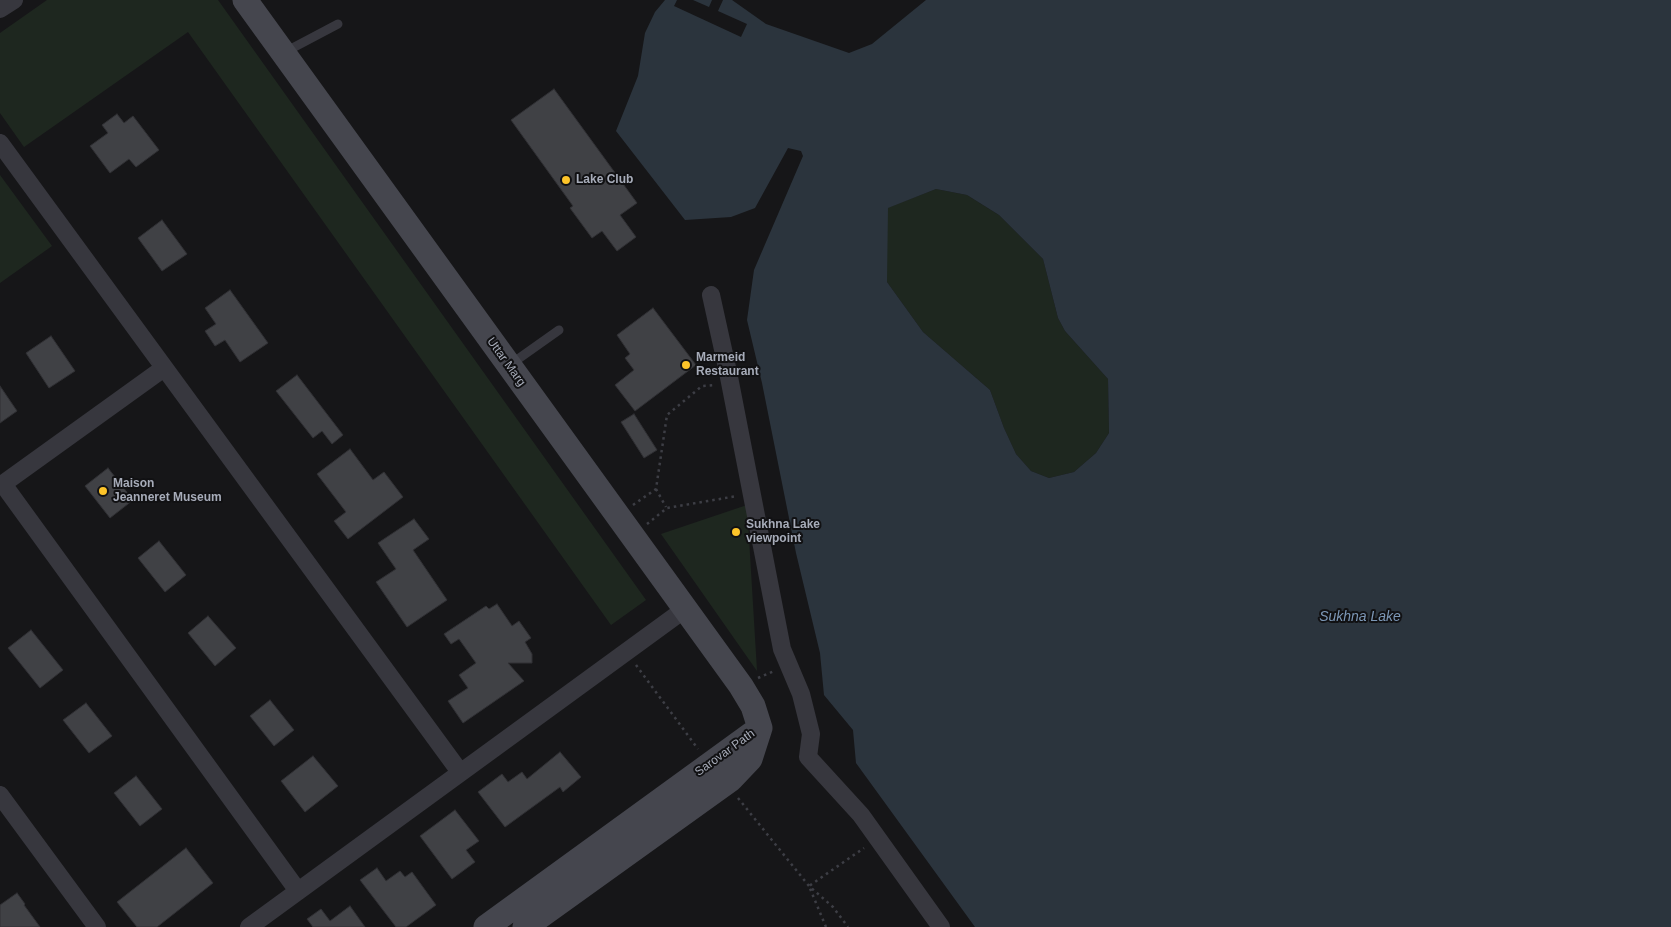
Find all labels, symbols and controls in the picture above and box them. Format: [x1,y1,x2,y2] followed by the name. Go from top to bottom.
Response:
[576,173,633,187] place label: Lake Club
[560,174,572,186] marker: Lake Club
[484,335,528,389] street label: Uttar Marg
[696,351,759,379] place label: Marmeid Restaurant
[680,359,692,371] marker: Marmeid Restaurant
[113,477,222,505] place label: Maison Jeanneret Museum
[97,485,109,497] marker: Maison Jeanneret Museum
[746,518,820,546] place label: Sukhna Lake viewpoint
[730,526,742,538] marker: Sukhna Lake viewpoint
[1319,609,1401,625] water label: Sukhna Lake
[692,727,758,779] street label: Sarovar Path

